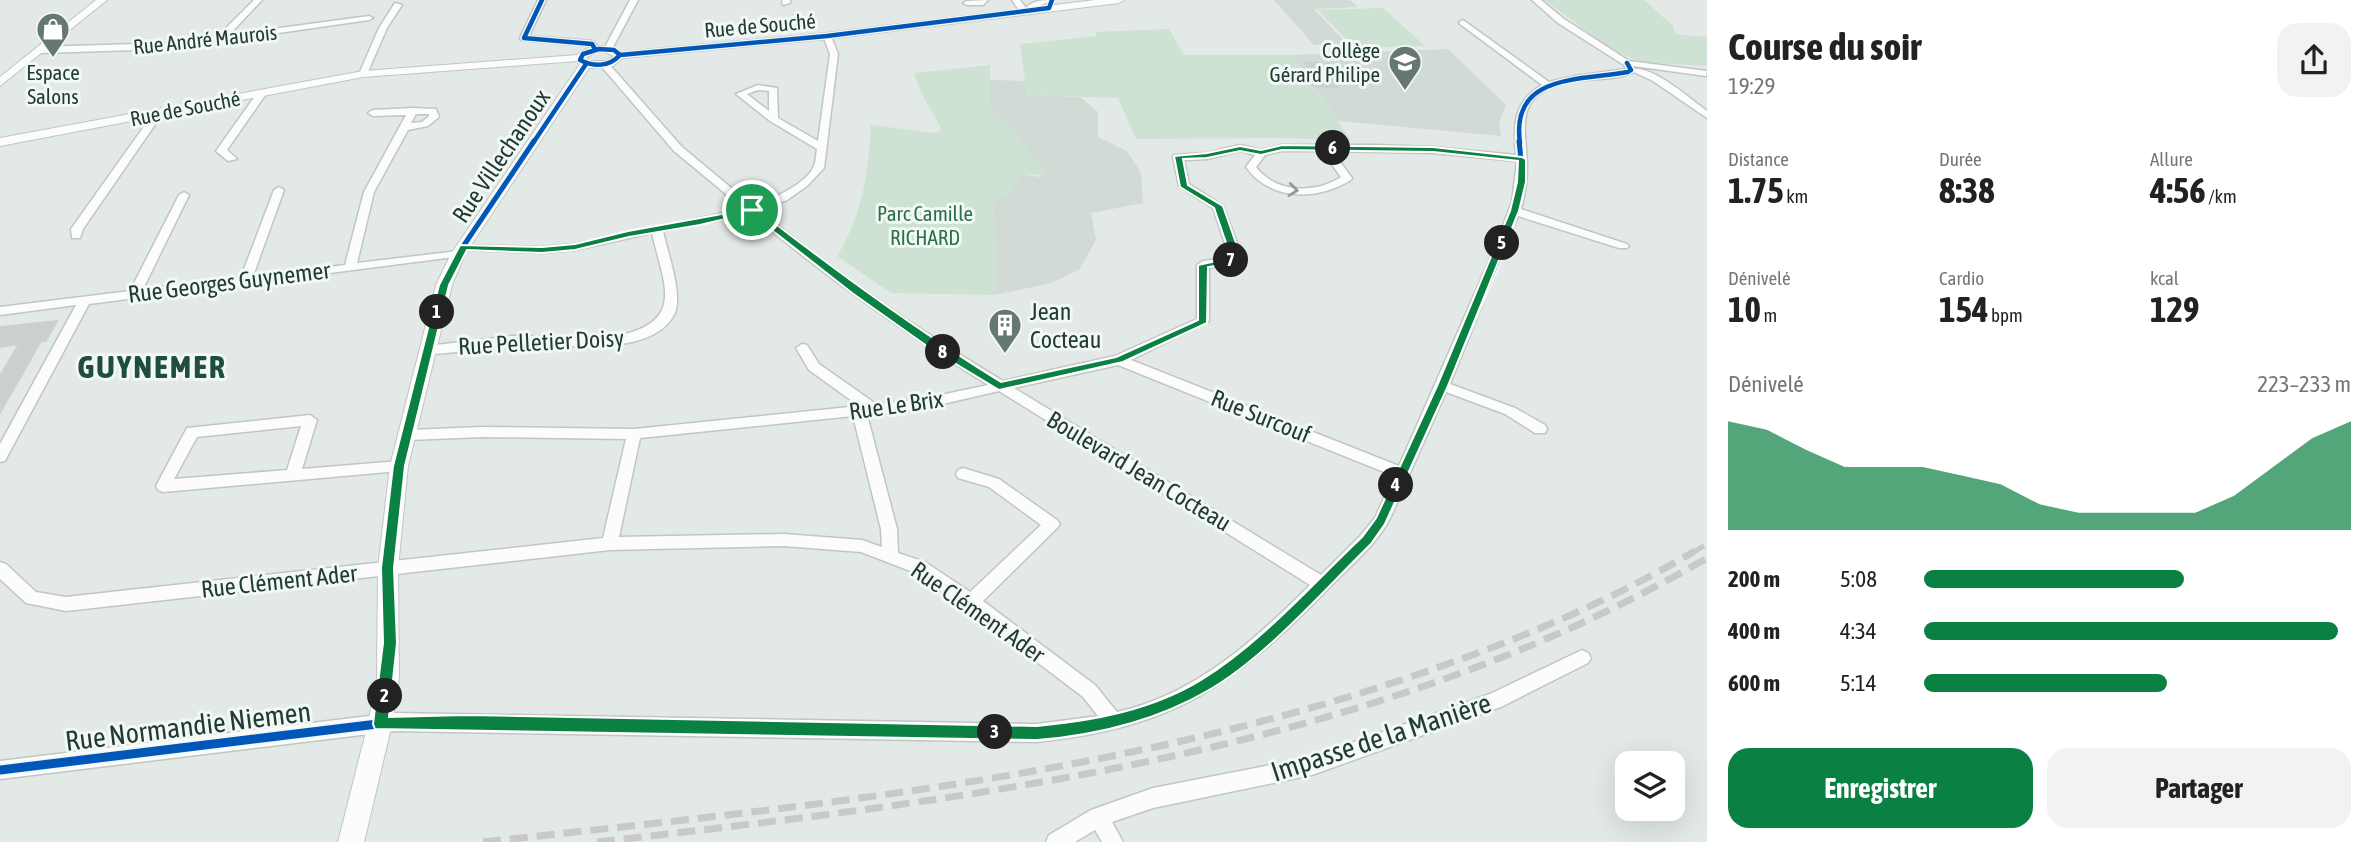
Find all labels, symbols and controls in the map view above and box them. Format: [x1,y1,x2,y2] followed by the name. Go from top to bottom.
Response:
[703,8,817,42] street label: Rue de Souché
[34,10,72,59] shop icon: Espace Salons
[132,20,278,58] street label: Rue André Maurois
[2277,23,2351,97] button: share
[1728,25,1921,68] text: Course du soir
[1270,38,1380,86] place label: Collège Gérard Philipe
[1386,43,1424,92] school or university icon: Collège Gérard Philipe
[26,60,80,108] place label: Espace Salons
[1728,73,1775,99] text: 19:29
[447,84,555,227] street label: Rue Villechanoux
[128,86,242,130] street label: Rue de Souché
[1316,130,1350,166] pin: 6
[1328,136,1337,158] text: 6
[1728,148,1789,170] text: Distance
[1939,148,1982,170] text: Durée
[2150,148,2193,170] text: Allure
[1728,170,1784,210] text: 1.75
[1939,170,1995,210] text: 8:38
[2150,170,2206,210] text: 4:56
[722,180,782,240] pin
[1287,182,1299,197] one-way arrow
[1784,185,1808,207] text: km
[2206,185,2237,207] text: /km
[733,191,771,229] icon: arrive
[877,201,973,249] park label: Parc Camille RICHARD
[1484,226,1520,260] pin: 5
[1497,231,1506,253] text: 5
[1214,243,1248,278] pin: 7
[1226,248,1235,270] text: 7
[126,256,332,308] street label: Rue Georges Guynemer
[1728,267,1791,289] text: Dénivelé
[1939,267,1984,289] text: Cardio
[2150,267,2179,289] text: kcal
[1728,289,1761,329] text: 10
[1939,289,1988,329] text: 154
[2150,289,2199,329] text: 129
[420,294,454,330] pin: 1
[1030,298,1101,353] place label: Jean Cocteau
[432,300,441,322] text: 1
[1761,304,1777,326] text: m
[1988,304,2023,326] text: bpm
[986,306,1024,355] building icon: Jean Cocteau
[457,324,625,360] street label: Rue Pelletier Doisy
[926,334,960,370] pin: 8
[938,340,947,362] text: 8
[77,348,227,385] district label: GUYNEMER
[1728,371,1804,397] text: Dénivelé
[2257,371,2351,397] text: 223–233 m
[1207,384,1315,448] street label: Rue Surcouf
[847,385,945,425] street label: Rue Le Brix
[1042,405,1236,537] street label: Boulevard Jean Cocteau
[1378,468,1414,503] pin: 4
[1391,473,1400,495] text: 4
[906,556,1051,669] street label: Rue Clément Ader
[200,559,359,603] street label: Rue Clément Ader
[1728,566,1780,592] text: 200 m
[1840,566,1877,592] text: 5:08
[1728,618,1780,644] text: 400 m
[1840,618,1877,644] text: 4:34
[1728,670,1780,696] text: 600 m
[1840,670,1877,696] text: 5:14
[368,678,402,714] pin: 2
[380,684,389,706] text: 2
[1267,686,1495,788] street label: Impasse de la Manière
[63,695,313,757] street label: Rue Normandie Niemen
[978,714,1012,750] pin: 3
[990,720,999,742] text: 3
[1728,748,2033,828] button: Enregistrer
[2047,748,2351,828] button: Partager
[1615,751,1685,821] map controls
[1615,751,1685,821] button: layers

